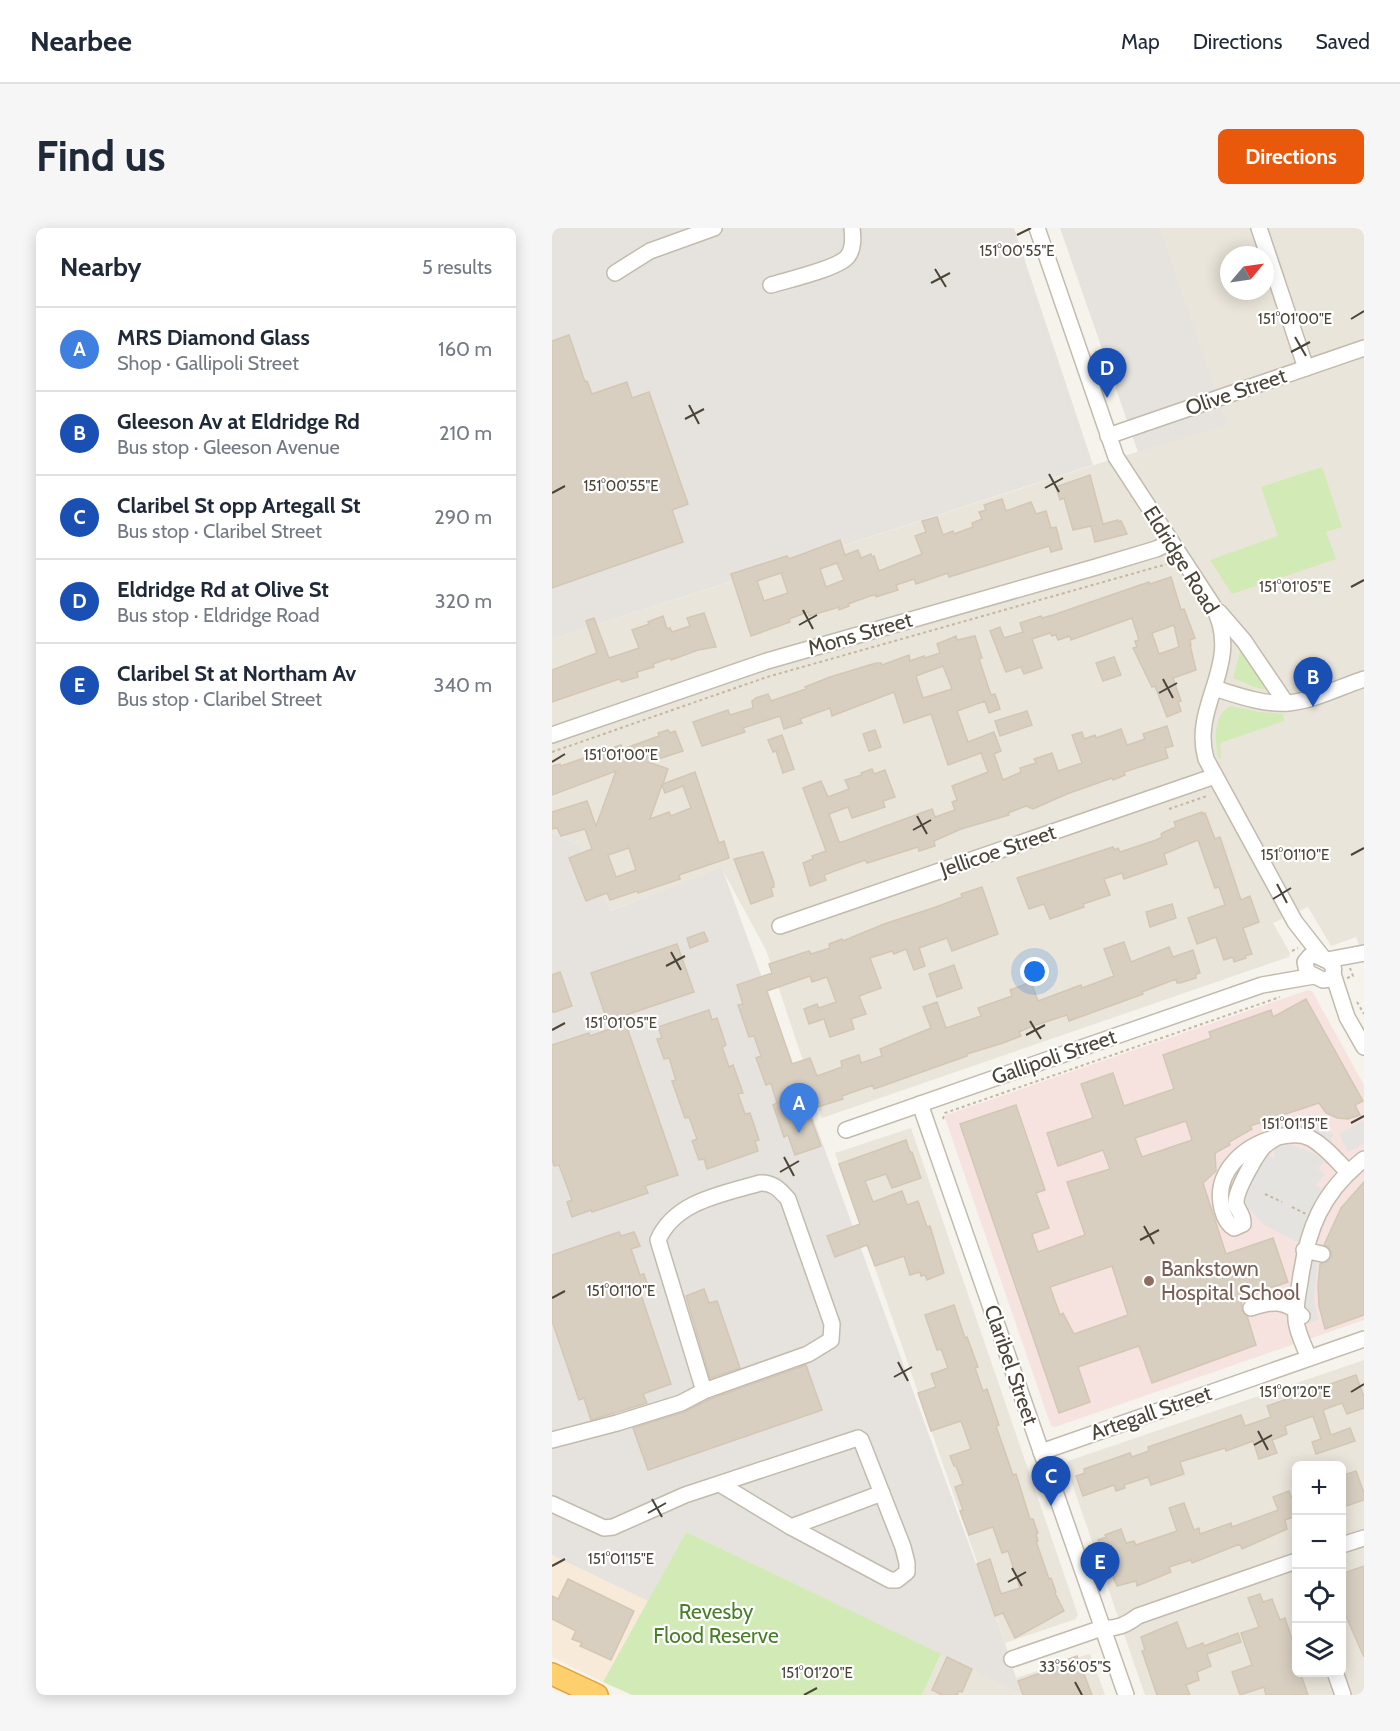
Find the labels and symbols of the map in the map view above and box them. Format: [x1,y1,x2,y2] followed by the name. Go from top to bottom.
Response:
[979,242,1055,260] text: 151°00'55"E
[1220,246,1274,300] north arrow
[1258,310,1332,328] text: 151°01'00"E
[1088,348,1126,398] pin: D
[1182,363,1290,420] street label: Olive Street
[583,477,659,495] text: 151°00'55"E
[1138,501,1224,618] street label: Eldridge Road
[1259,578,1331,596] text: 151°01'05"E
[805,607,915,660] street label: Mons Street
[1294,658,1332,707] pin: B
[584,746,658,764] text: 151°01'00"E
[936,819,1059,882] street label: Jellicoe Street
[1261,846,1329,864] text: 151°01'10"E
[1020,957,1049,986] your location
[585,1014,657,1032] text: 151°01'05"E
[988,1024,1119,1089] street label: Gallipoli Street
[780,1084,818,1133] pin: A
[1262,1115,1328,1133] text: 151°01'15"E
[1161,1256,1300,1305] place label: Bankstown Hospital School
[1142,1274,1156,1288] marker: Bankstown Hospital School
[587,1282,655,1300] text: 151°01'10"E
[979,1302,1044,1428] street label: Claribel Street
[1087,1380,1215,1445] street label: Artegall Street
[1259,1383,1331,1401] text: 151°01'20"E
[1032,1456,1070,1506] pin: C
[1080,1542,1120,1592] pin: E
[588,1550,654,1568] text: 151°01'15"E
[653,1599,779,1648] park label: Revesby Flood Reserve
[1039,1658,1111,1676] text: 33°56'05"S
[781,1664,853,1682] text: 151°01'20"E

